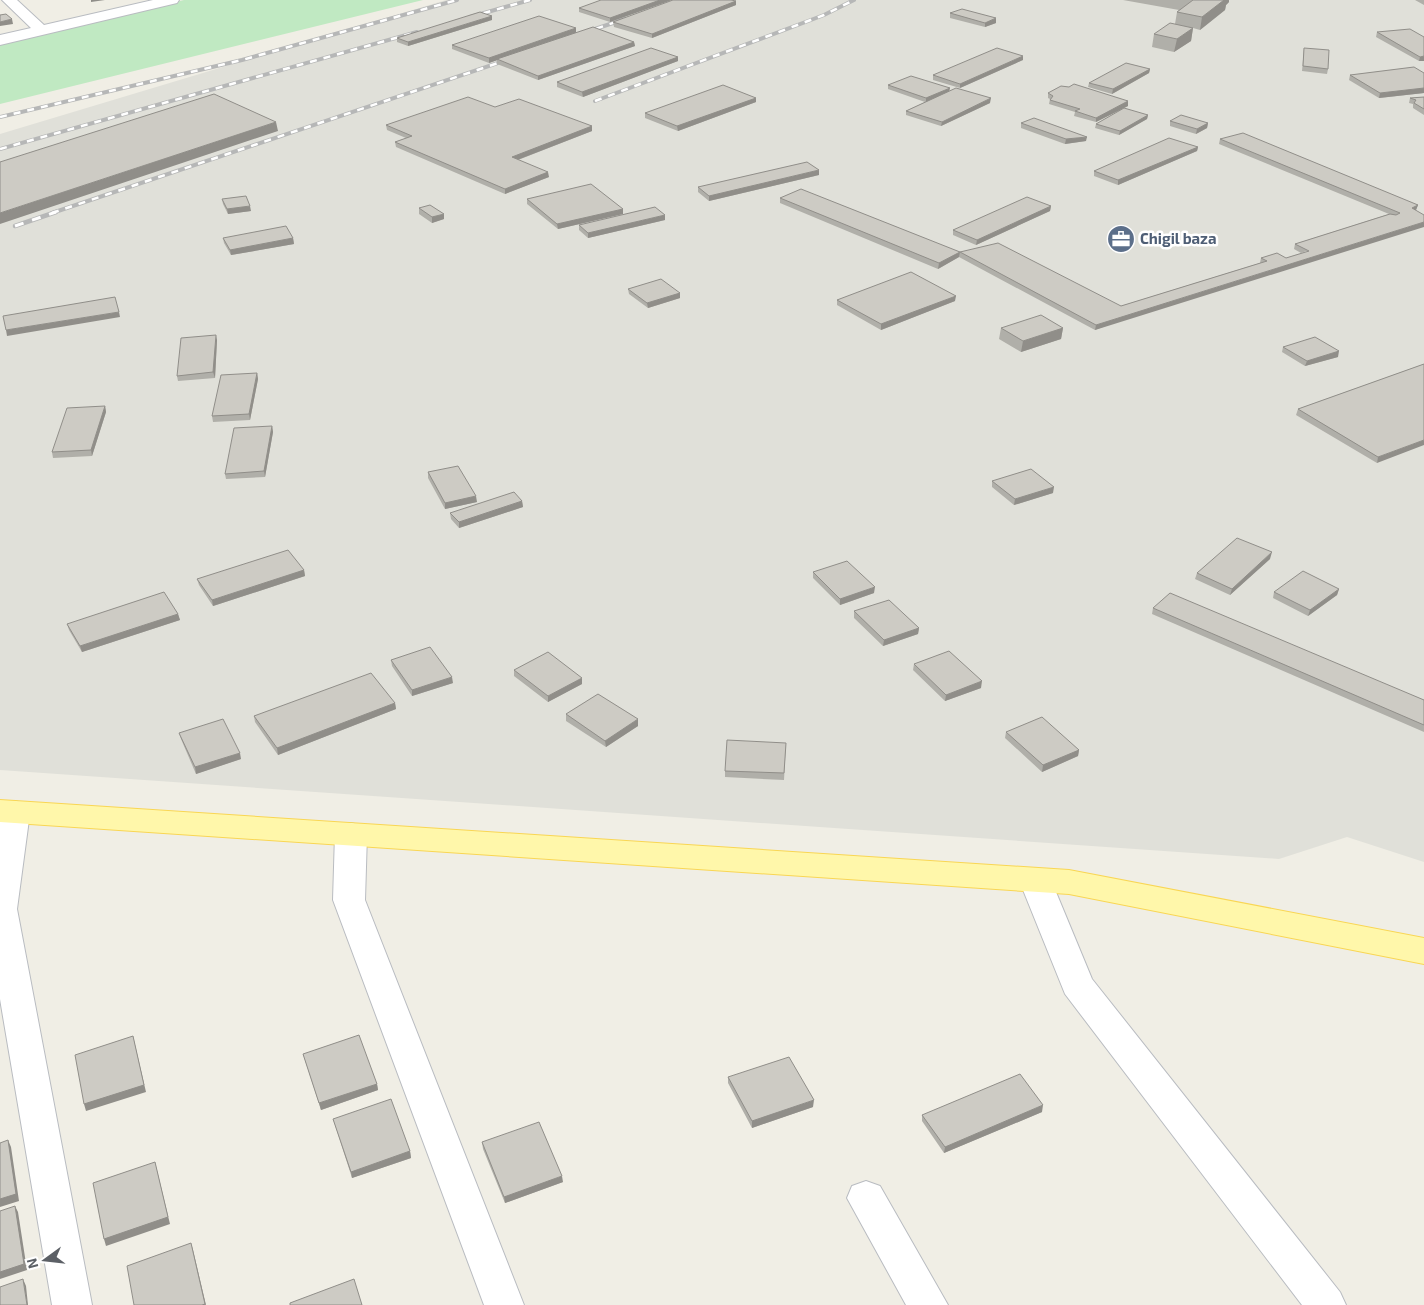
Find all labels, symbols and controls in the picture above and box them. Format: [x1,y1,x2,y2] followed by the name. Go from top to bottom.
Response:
[1106,224,1136,254] office icon: Chigil baza
[1140,229,1217,247] place label: Chigil baza
[20,1235,70,1285] north arrow
[22,1256,41,1271] text: N

